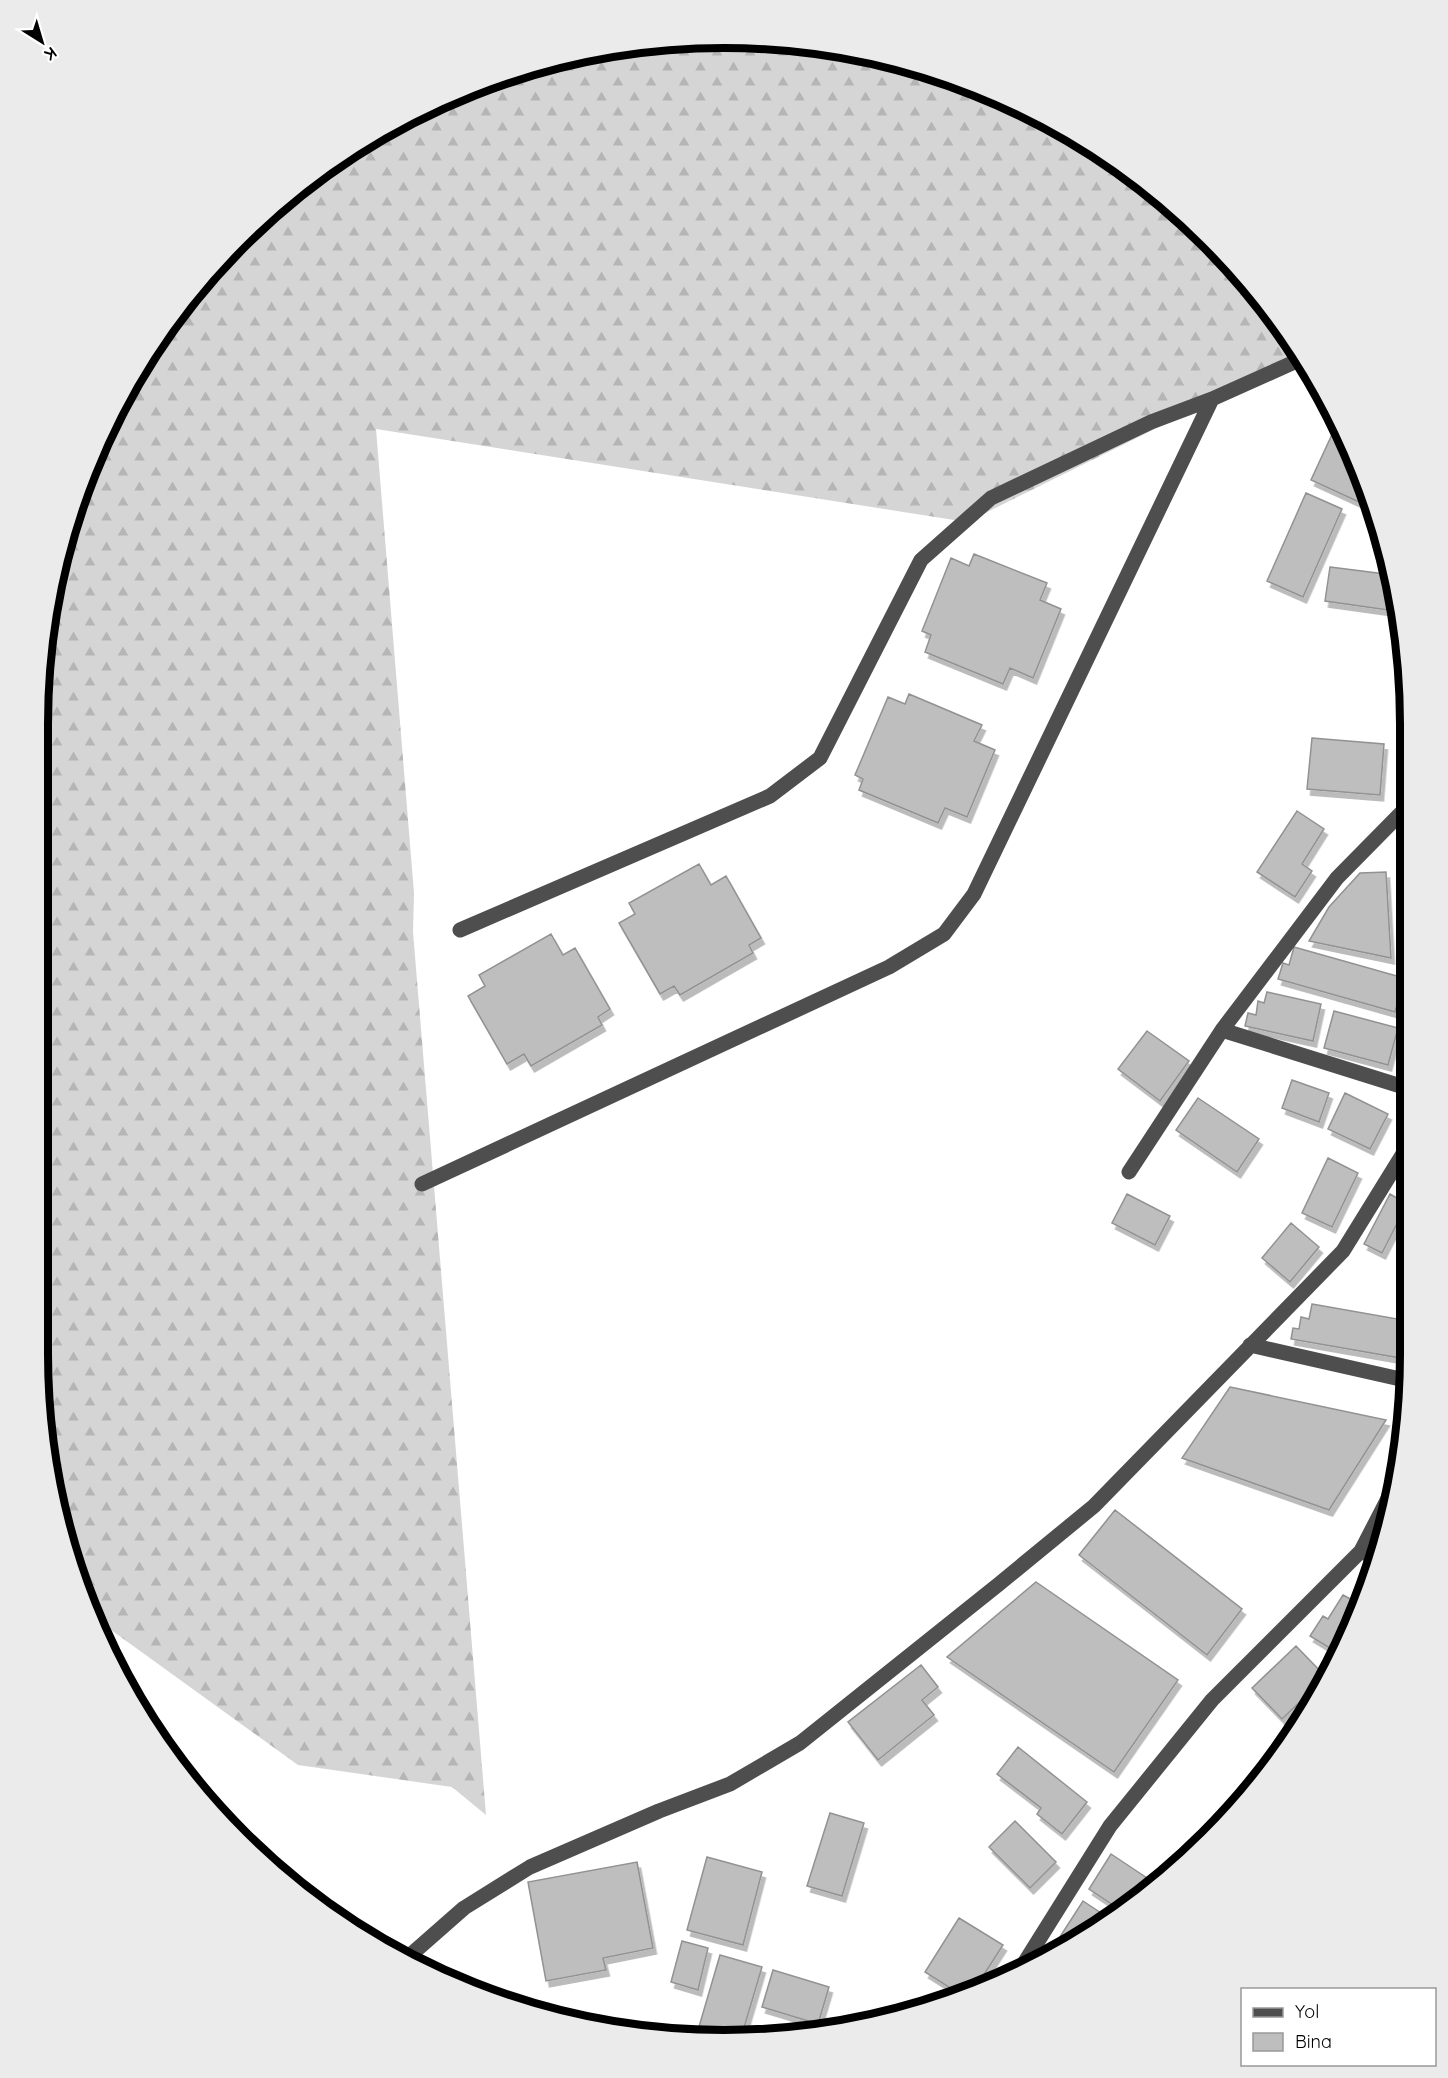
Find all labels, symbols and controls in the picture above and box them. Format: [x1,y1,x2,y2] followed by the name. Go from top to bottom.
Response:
[12,12,72,72] north arrow
[41,43,61,65] text: K
[1241,1988,1436,2066] legend
[1295,2000,1319,2023] text: Yol
[1295,2030,1332,2053] text: Bina

